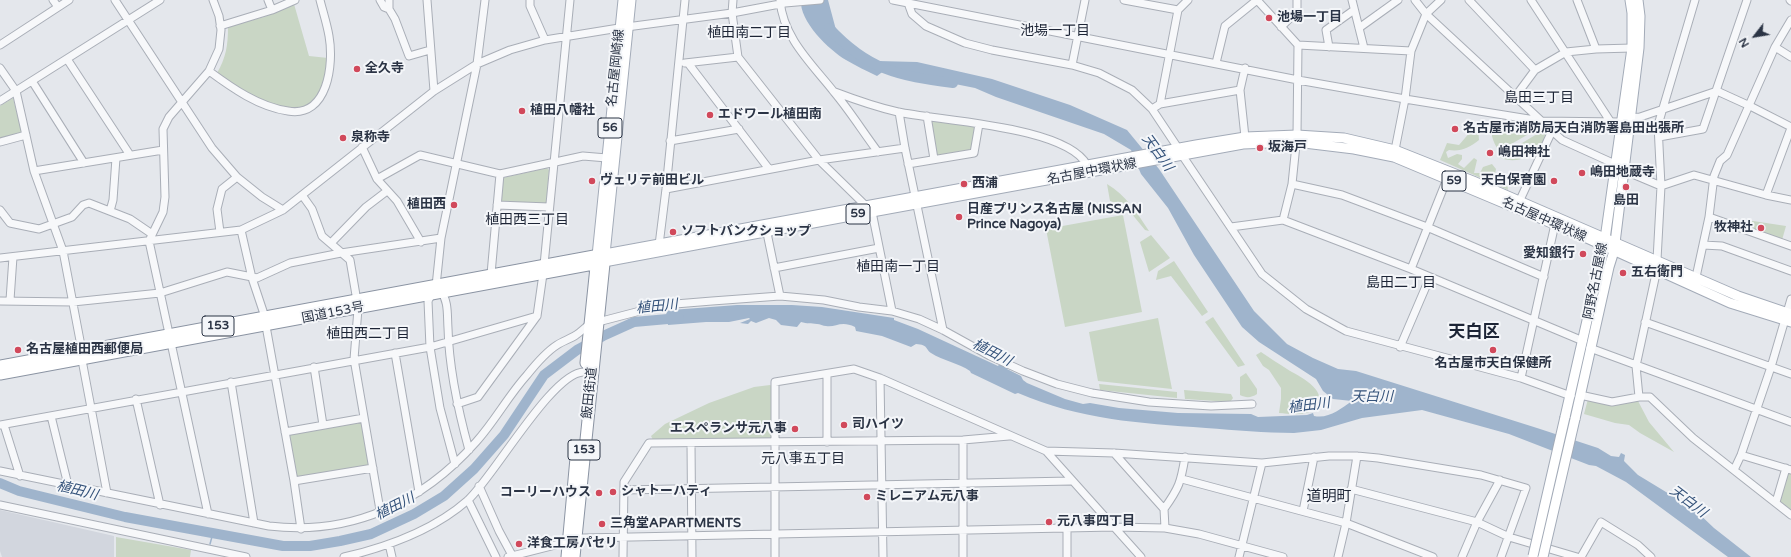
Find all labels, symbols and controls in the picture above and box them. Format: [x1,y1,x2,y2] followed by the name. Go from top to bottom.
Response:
[1277,10,1342,26] place label: 池場一丁目
[1264,13,1274,23] marker: 池場一丁目
[1735,16,1775,56] north arrow
[1020,23,1090,39] district label: 池場一丁目
[707,25,791,41] district label: 植田南二丁目
[604,28,628,108] street label: 名古屋岡崎線
[1736,35,1752,50] text: N
[365,61,404,77] place label: 全久寺
[352,64,362,74] marker: 全久寺
[1504,90,1574,106] district label: 島田三丁目
[530,103,595,119] place label: 植田八幡社
[517,106,527,116] marker: 植田八幡社
[718,107,822,123] place label: エドワール植田南
[705,110,715,120] marker: エドワール植田南
[598,118,622,138] road number: 56
[1463,121,1684,137] place label: 名古屋市消防局天白消防署島田出張所
[1450,124,1460,134] marker: 名古屋市消防局天白消防署島田出張所
[351,130,390,146] place label: 泉称寺
[1138,131,1176,175] water label: 天白川
[338,133,348,143] marker: 泉称寺
[1268,140,1307,156] place label: 坂海戸
[1255,143,1265,153] marker: 坂海戸
[1498,145,1550,161] place label: 嶋田神社
[1485,148,1495,158] marker: 嶋田神社
[1046,156,1138,188] street label: 名古屋中環状線
[1590,165,1655,181] place label: 嶋田地蔵寺
[1577,168,1587,178] marker: 嶋田地蔵寺
[1442,171,1466,191] road number: 59
[600,173,704,189] place label: ヴェリテ前田ビル
[1481,173,1546,189] place label: 天白保育園
[587,176,597,186] marker: ヴェリテ前田ビル
[972,176,998,192] place label: 西浦
[1549,176,1559,186] marker: 天白保育園
[959,179,969,189] marker: 西浦
[1621,182,1631,192] marker: 島田
[1613,193,1639,209] place label: 島田
[1499,194,1589,246] street label: 名古屋中環状線
[407,197,446,213] place label: 植田西
[449,200,459,210] marker: 植田西
[967,202,1142,233] place label: 日産プリンス名古屋 (NISSAN Prince Nagoya)
[846,204,870,224] road number: 59
[485,212,569,228] district label: 植田西三丁目
[954,212,964,222] marker: 日産プリンス名古屋 (NISSAN Prince Nagoya)
[1714,220,1753,236] place label: 牧神社
[1756,223,1766,233] marker: 牧神社
[681,224,811,240] place label: ソフトバンクショップ
[668,227,678,237] marker: ソフトバンクショップ
[1581,241,1611,321] street label: 阿野名古屋線
[1523,246,1575,262] place label: 愛知銀行
[1578,249,1588,259] marker: 愛知銀行
[856,259,940,275] district label: 植田南一丁目
[1631,265,1683,281] place label: 五右衛門
[1618,268,1628,278] marker: 五右衛門
[1366,275,1436,291] district label: 島田二丁目
[635,296,679,318] water label: 植田川
[300,299,366,327] street label: 国道153号
[202,316,234,336] road number: 153
[1449,323,1499,343] district label: 天白区
[326,326,410,342] district label: 植田西二丁目
[969,336,1015,370] water label: 植田川
[26,342,143,358] place label: 名古屋植田西郵便局
[13,345,23,355] marker: 名古屋植田西郵便局
[1488,345,1498,355] marker: 名古屋市天白保健所
[1435,356,1551,372] place label: 名古屋市天白保健所
[580,366,600,420] street label: 飯田街道
[1351,389,1393,405] water label: 天白川
[1287,395,1331,417] water label: 植田川
[852,417,904,433] place label: 司ハイツ
[839,420,849,430] marker: 司ハイツ
[670,421,787,437] place label: エスペランサ元八事
[790,424,800,434] marker: エスペランサ元八事
[568,440,600,460] road number: 153
[761,451,845,467] district label: 元八事五丁目
[55,478,99,504] water label: 植田川
[1666,483,1710,521] water label: 天白川
[621,484,712,500] place label: シャトーハティ
[500,485,591,501] place label: コーリーハウス
[608,487,618,497] marker: シャトーハティ
[594,488,604,498] marker: コーリーハウス
[1307,488,1351,506] district label: 道明町
[875,489,979,505] place label: ミレニアム元八事
[372,490,418,524] water label: 植田川
[862,492,872,502] marker: ミレニアム元八事
[1057,514,1135,530] place label: 元八事四丁目
[610,516,741,532] place label: 三角堂APARTMENTS
[1044,517,1054,527] marker: 元八事四丁目
[597,519,607,529] marker: 三角堂APARTMENTS
[527,536,618,552] place label: 洋食工房パセリ
[514,539,524,549] marker: 洋食工房パセリ

